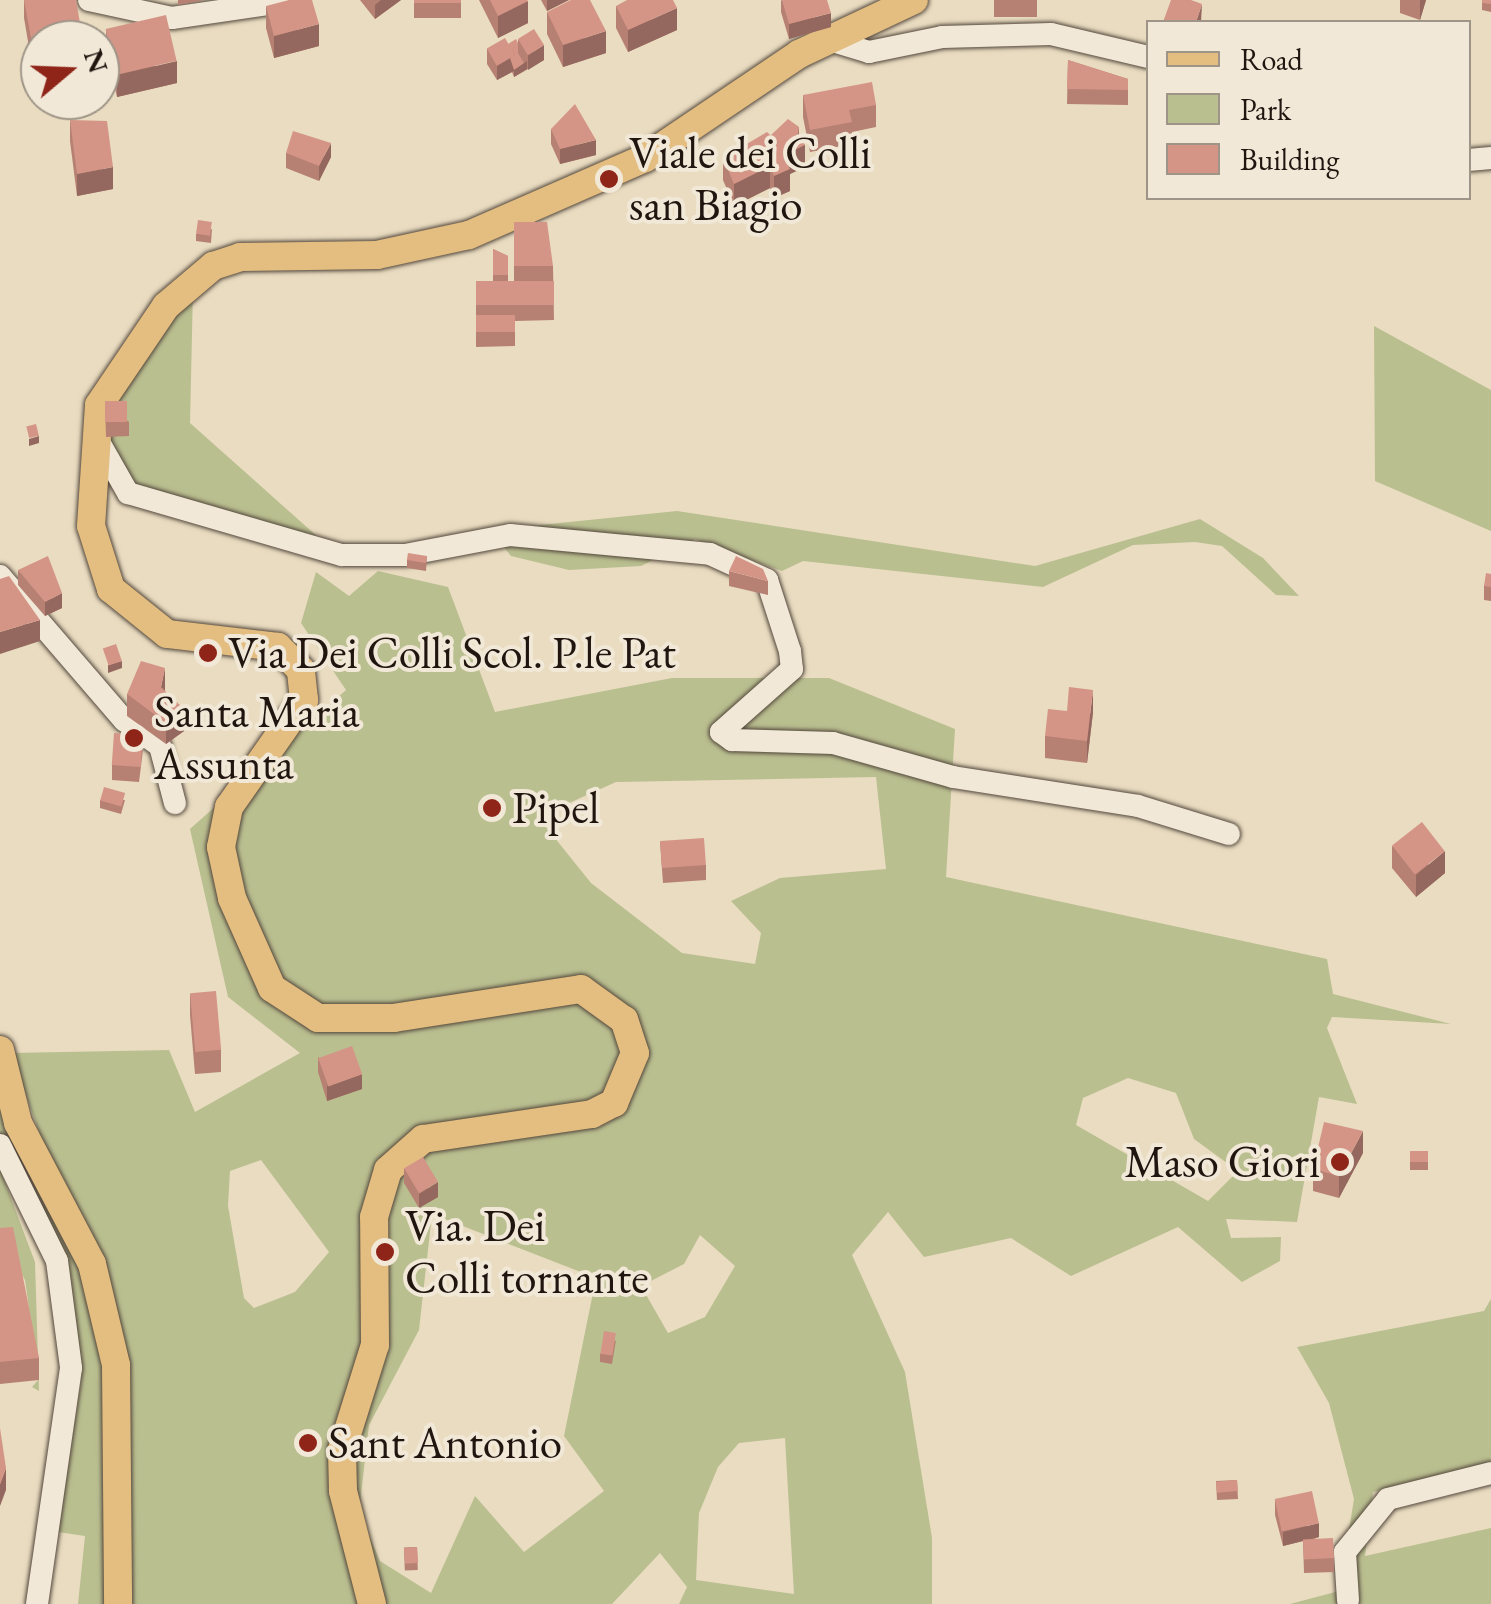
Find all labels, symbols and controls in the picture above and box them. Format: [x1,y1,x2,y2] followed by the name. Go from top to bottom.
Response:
[20,20,120,120] north arrow
[1146,20,1471,200] legend
[1240,40,1303,79] text: Road
[76,44,117,77] text: N
[1240,90,1291,129] text: Park
[629,126,871,232] place label: Viale dei Colli san Biagio
[1240,140,1339,179] text: Building
[598,168,620,190] marker: Viale dei Colli san Biagio
[228,626,676,680] place label: Via Dei Colli Scol. P.le Pat
[197,642,219,664] marker: Via Dei Colli Scol. P.le Pat
[154,685,359,791] place label: Santa Maria Assunta
[123,727,145,749] marker: Santa Maria Assunta
[512,781,600,835] place label: Pipel
[481,797,503,819] marker: Pipel
[1124,1135,1320,1189] place label: Maso Giori
[1329,1151,1351,1173] marker: Maso Giori
[405,1199,649,1305] place label: Via. Dei Colli tornante
[374,1241,396,1263] marker: Via. Dei Colli tornante
[328,1416,562,1470] place label: Sant Antonio
[297,1432,319,1454] marker: Sant Antonio

